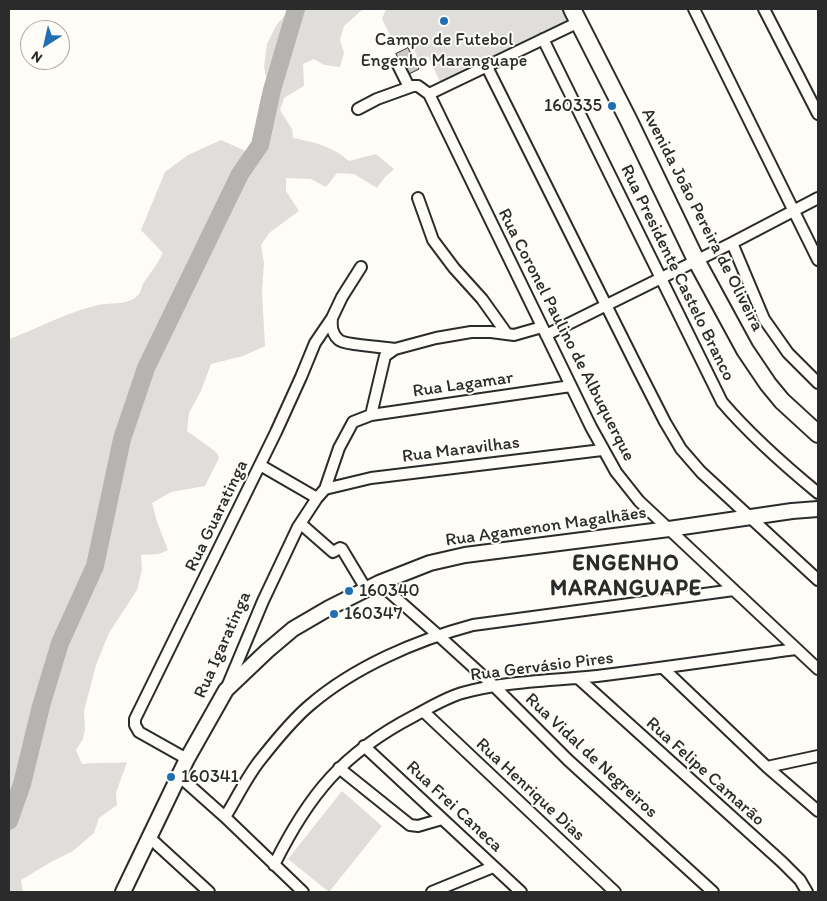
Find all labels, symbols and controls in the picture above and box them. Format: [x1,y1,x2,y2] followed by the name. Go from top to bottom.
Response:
[438,15,450,27] marker: Campo de Futebol Engenho Maranguape
[20,20,70,70] north arrow
[361,29,527,72] place label: Campo de Futebol Engenho Maranguape
[28,47,45,67] text: N
[544,95,602,117] place label: 160335
[606,100,618,112] marker: 160335
[636,105,768,335] street label: Avenida João Pereira de Oliveira
[615,161,739,385] street label: Rua Presidente Castelo Branco
[493,205,639,465] street label: Rua Coronel Paulino de Albuquerque
[411,367,515,403] street label: Rua Lagamar
[401,432,521,468] street label: Rua Maravilhas
[181,457,253,575] street label: Rua Guaratinga
[444,502,648,552] street label: Rua Agamenon Magalhães
[548,551,704,602] district label: ENGENHO MARANGUAPE
[359,580,420,602] place label: 160340
[343,585,355,597] marker: 160340
[190,588,256,702] street label: Rua Igaratinga
[344,603,403,625] place label: 160347
[328,608,340,620] marker: 160347
[469,648,615,686] street label: Rua Gervásio Pires
[520,689,662,823] street label: Rua Vidal de Negreiros
[641,713,769,831] street label: Rua Felipe Camarão
[471,734,589,846] street label: Rua Henrique Dias
[401,757,507,857] street label: Rua Frei Caneca
[181,766,239,788] place label: 160341
[165,771,177,783] marker: 160341

